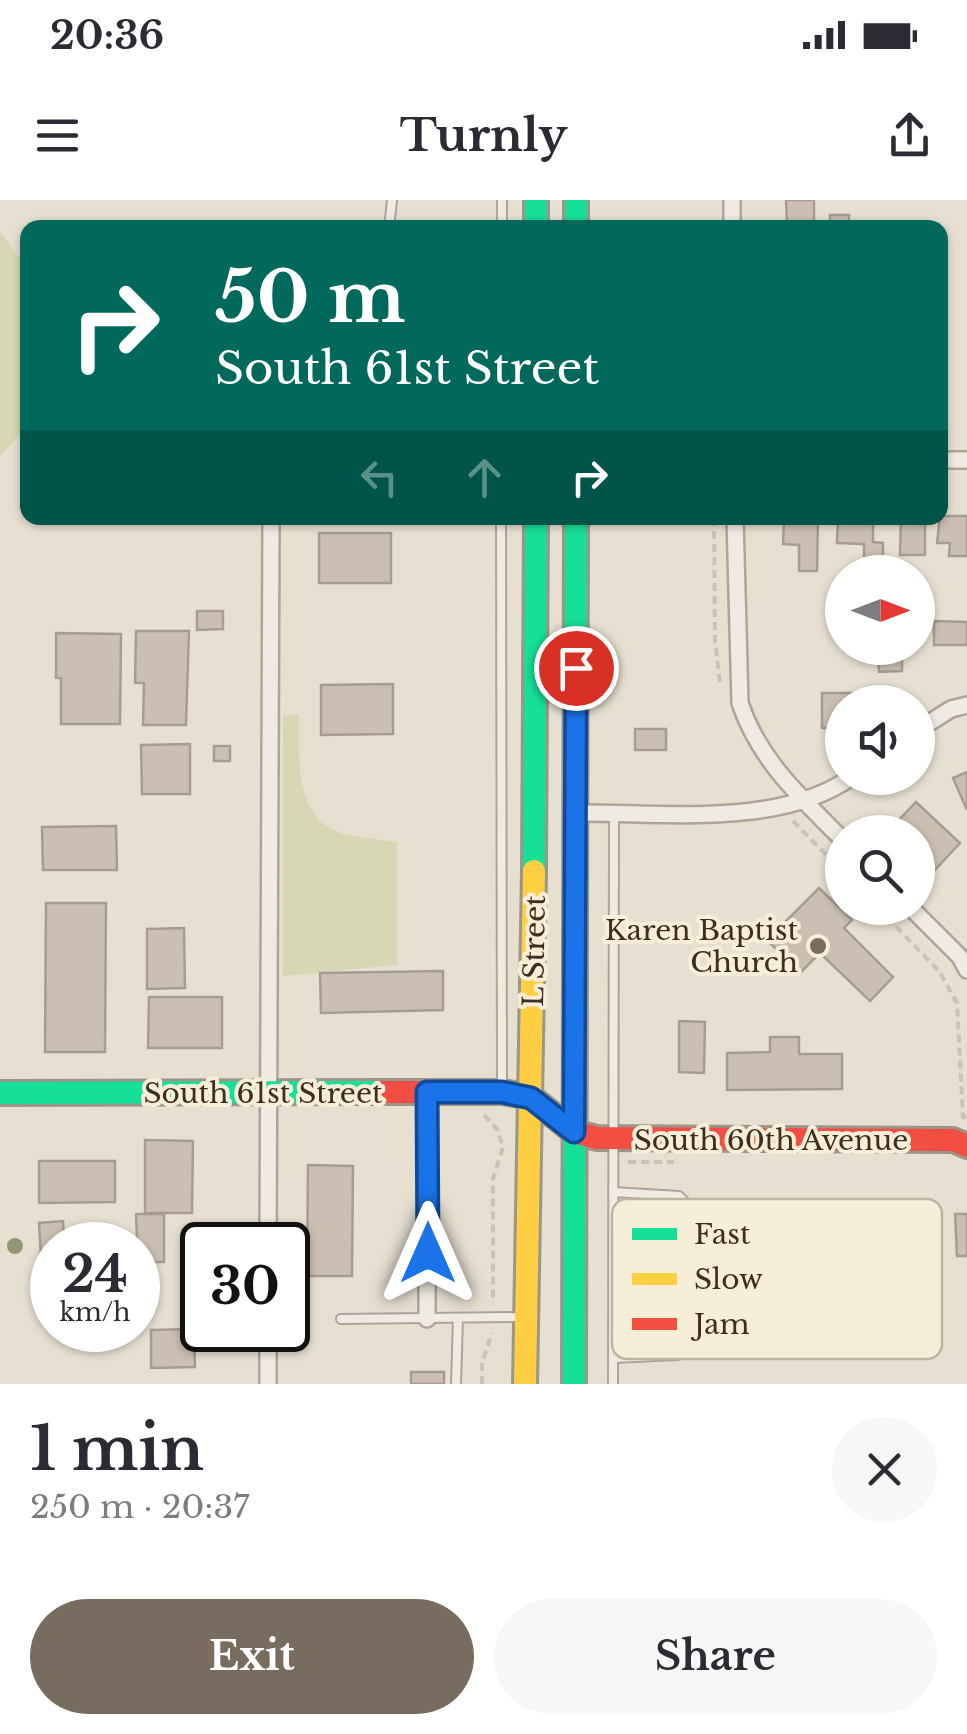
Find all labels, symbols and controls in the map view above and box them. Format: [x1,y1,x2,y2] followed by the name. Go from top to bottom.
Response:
[50,12,164,59] text: 20:36
[400,107,567,163] text: Turnly
[30,108,85,163] icon: menu
[882,108,937,163] icon: share
[215,254,406,341] text: 50 m
[50,260,180,390] icon: right
[215,340,599,396] text: South 61st Street
[352,450,407,505] icon: left
[457,450,512,505] icon: ahead
[562,450,617,505] icon: right
[825,555,935,665] north arrow
[825,555,935,925] map controls
[534,626,619,711] pin
[549,641,604,696] icon: arrive
[825,685,935,795] button: sound
[825,815,935,925] button: search
[516,894,553,1007] street label: L Street
[605,913,798,980] place label: Karen Baptist Church
[807,935,829,957] marker: Karen Baptist Church
[143,1076,383,1111] street label: South 61st Street
[634,1123,908,1158] street label: South 60th Avenue
[612,1199,942,1359] legend
[376,1201,480,1305] position arrow
[694,1217,751,1252] text: Fast
[180,1222,310,1352] speed limit sign: 30
[62,1243,128,1306] text: 24
[694,1262,763,1297] text: Slow
[60,1297,130,1328] text: km/h
[690,1307,750,1342] text: Jam
[30,1412,204,1486] text: 1 min
[832,1417,937,1522] button: close
[30,1487,249,1527] text: 250 m · 20:37
[30,1599,474,1714] button: Exit
[494,1599,937,1714] button: Share

